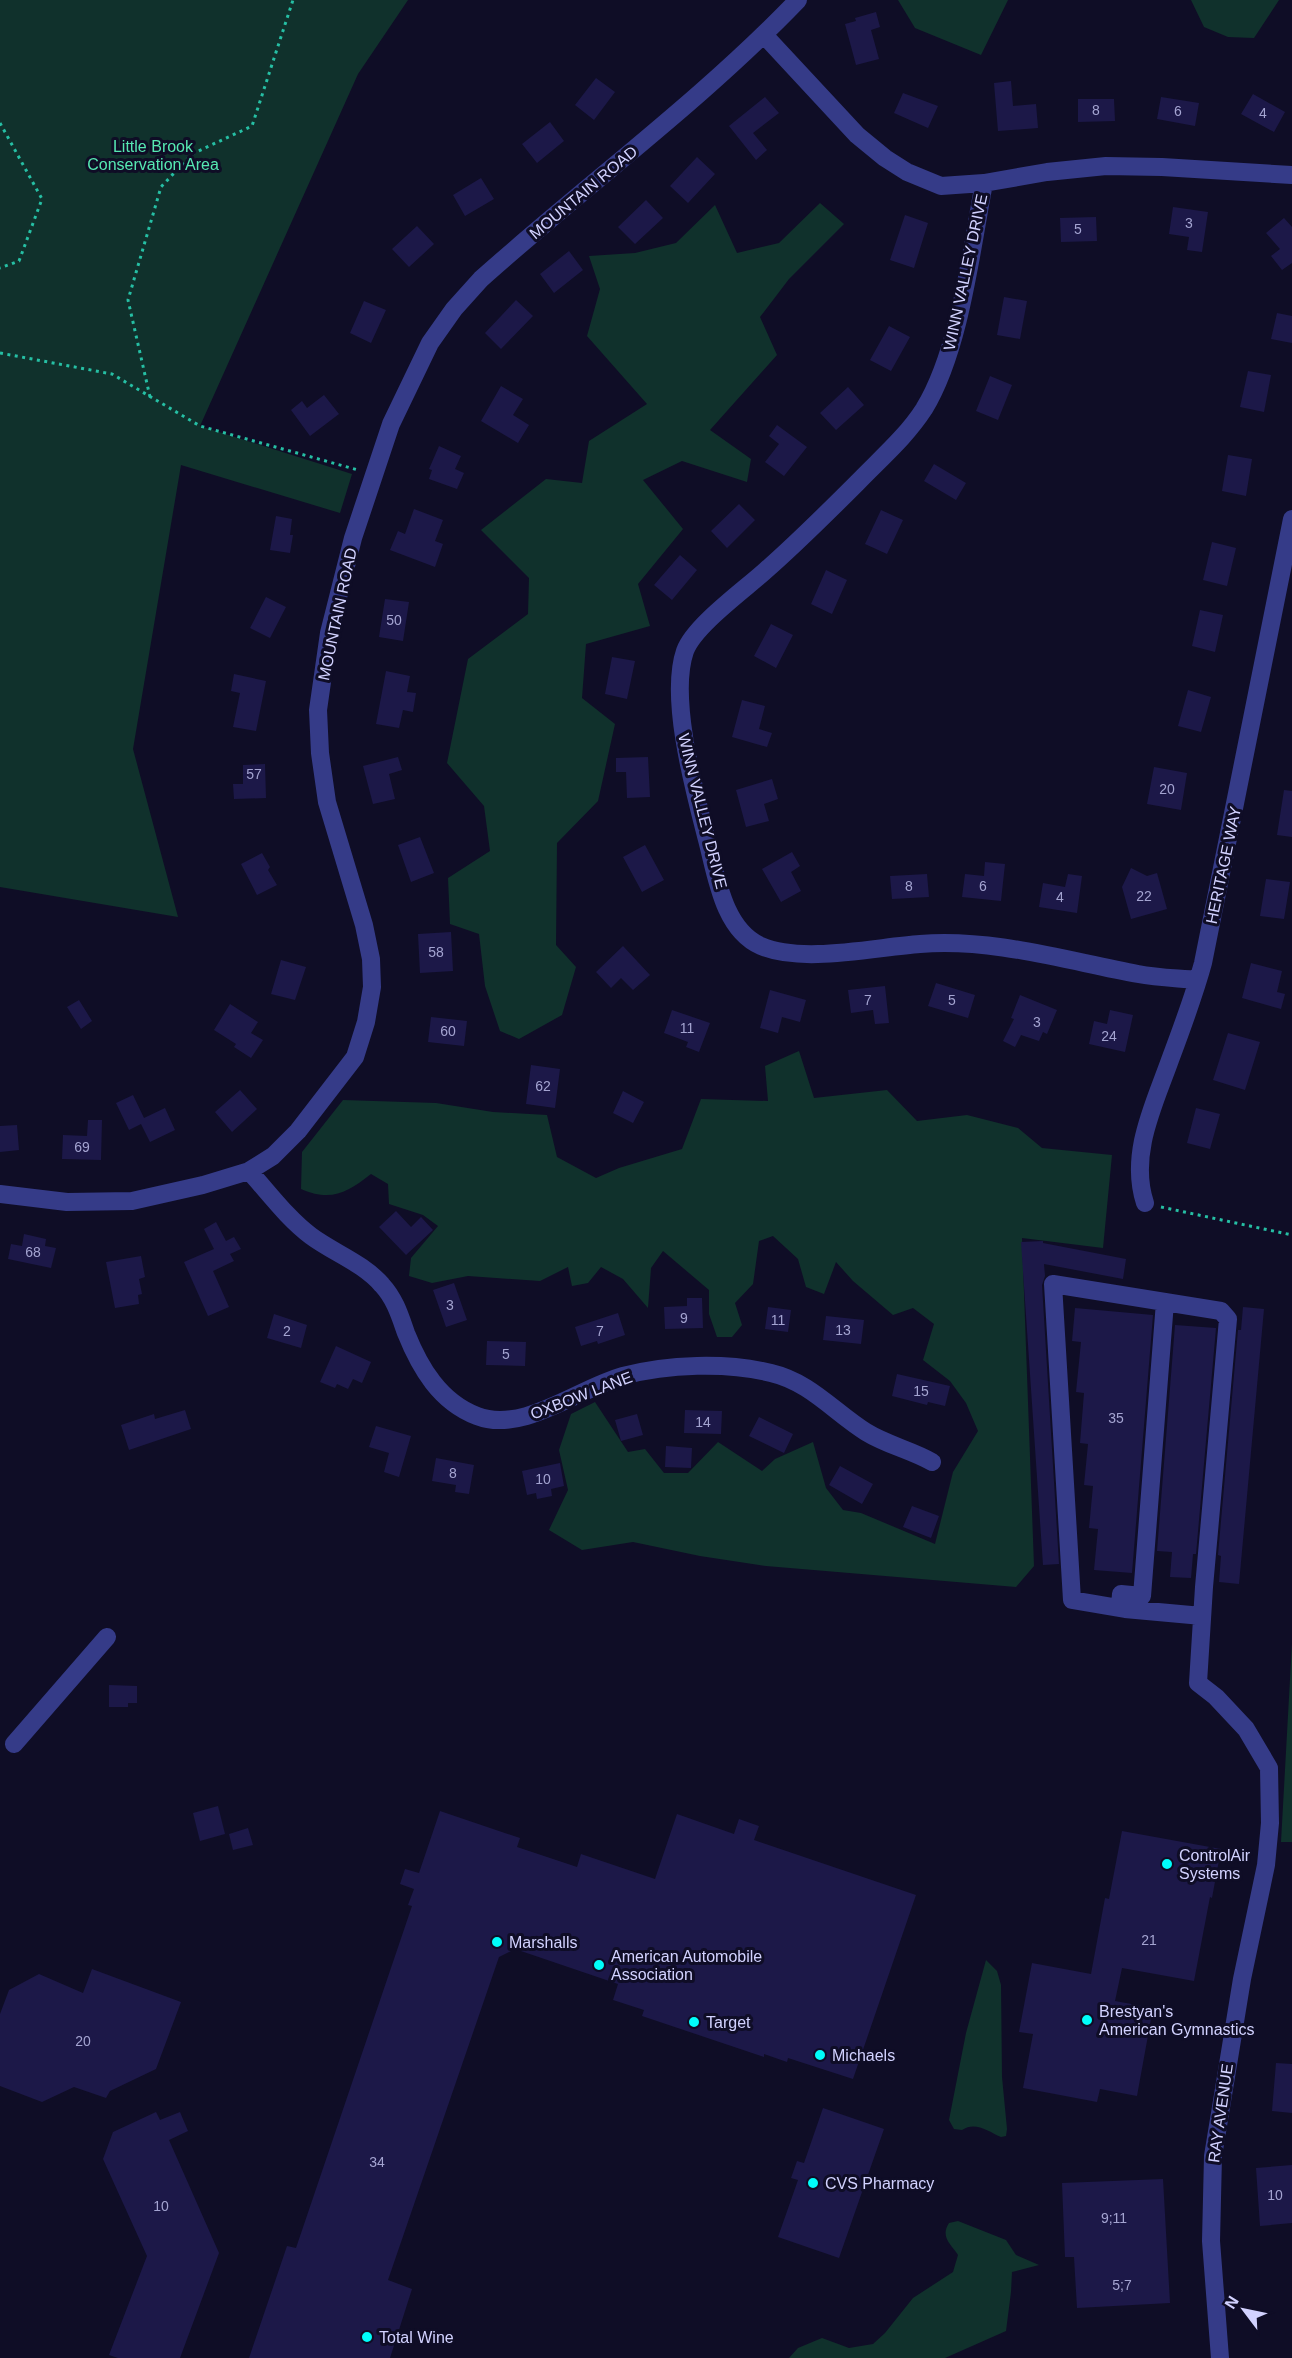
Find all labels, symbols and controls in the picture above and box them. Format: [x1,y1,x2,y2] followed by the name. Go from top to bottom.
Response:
[1092,102,1100,118] house number: 8
[1174,103,1182,119] house number: 6
[1259,105,1267,121] house number: 4
[87,138,219,173] park label: Little Brook Conservation Area
[526,143,640,242] street label: MOUNTAIN ROAD
[941,192,990,352] street label: WINN VALLEY DRIVE
[1185,215,1193,231] house number: 3
[1074,221,1082,237] house number: 5
[315,546,360,682] street label: MOUNTAIN ROAD
[386,612,402,628] house number: 50
[675,732,730,891] street label: WINN VALLEY DRIVE
[246,766,262,782] house number: 57
[1159,781,1175,797] house number: 20
[1203,804,1244,925] street label: HERITAGE WAY
[905,878,913,894] house number: 8
[979,878,987,894] house number: 6
[1136,888,1152,904] house number: 22
[1056,889,1064,905] house number: 4
[428,944,444,960] house number: 58
[864,992,872,1008] house number: 7
[948,992,956,1008] house number: 5
[1033,1014,1041,1030] house number: 3
[680,1020,694,1036] house number: 11
[440,1023,456,1039] house number: 60
[1101,1028,1117,1044] house number: 24
[535,1078,551,1094] house number: 62
[74,1139,90,1155] house number: 69
[25,1244,41,1260] house number: 68
[446,1297,454,1313] house number: 3
[680,1310,688,1326] house number: 9
[771,1312,785,1328] house number: 11
[835,1322,851,1338] house number: 13
[283,1323,291,1339] house number: 2
[596,1323,604,1339] house number: 7
[502,1346,510,1362] house number: 5
[528,1368,634,1423] street label: OXBOW LANE
[913,1383,929,1399] house number: 15
[1108,1410,1124,1426] house number: 35
[695,1414,711,1430] house number: 14
[449,1465,457,1481] house number: 8
[535,1471,551,1487] house number: 10
[1179,1847,1251,1882] place label: ControlAir Systems
[1160,1857,1174,1871] marker: ControlAir Systems
[1141,1932,1157,1948] house number: 21
[509,1934,577,1951] place label: Marshalls
[490,1935,504,1949] marker: Marshalls
[611,1948,762,1983] place label: American Automobile Association
[592,1958,606,1972] marker: American Automobile Association
[1099,2003,1255,2038] place label: Brestyan's American Gymnastics
[1080,2013,1094,2027] marker: Brestyan's American Gymnastics
[706,2014,751,2031] place label: Target
[687,2015,701,2029] marker: Target
[75,2033,91,2049] house number: 20
[832,2047,895,2064] place label: Michaels
[813,2048,827,2062] marker: Michaels
[1205,2063,1236,2164] street label: RAY AVENUE
[369,2154,385,2170] house number: 34
[825,2175,934,2192] place label: CVS Pharmacy
[806,2176,820,2190] marker: CVS Pharmacy
[1267,2187,1283,2203] house number: 10
[153,2198,169,2214] house number: 10
[1101,2210,1127,2226] house number: 9;11
[1112,2277,1132,2293] house number: 5;7
[1214,2280,1274,2340] north arrow
[1221,2293,1242,2312] text: N
[379,2329,454,2346] place label: Total Wine
[360,2330,374,2344] marker: Total Wine

